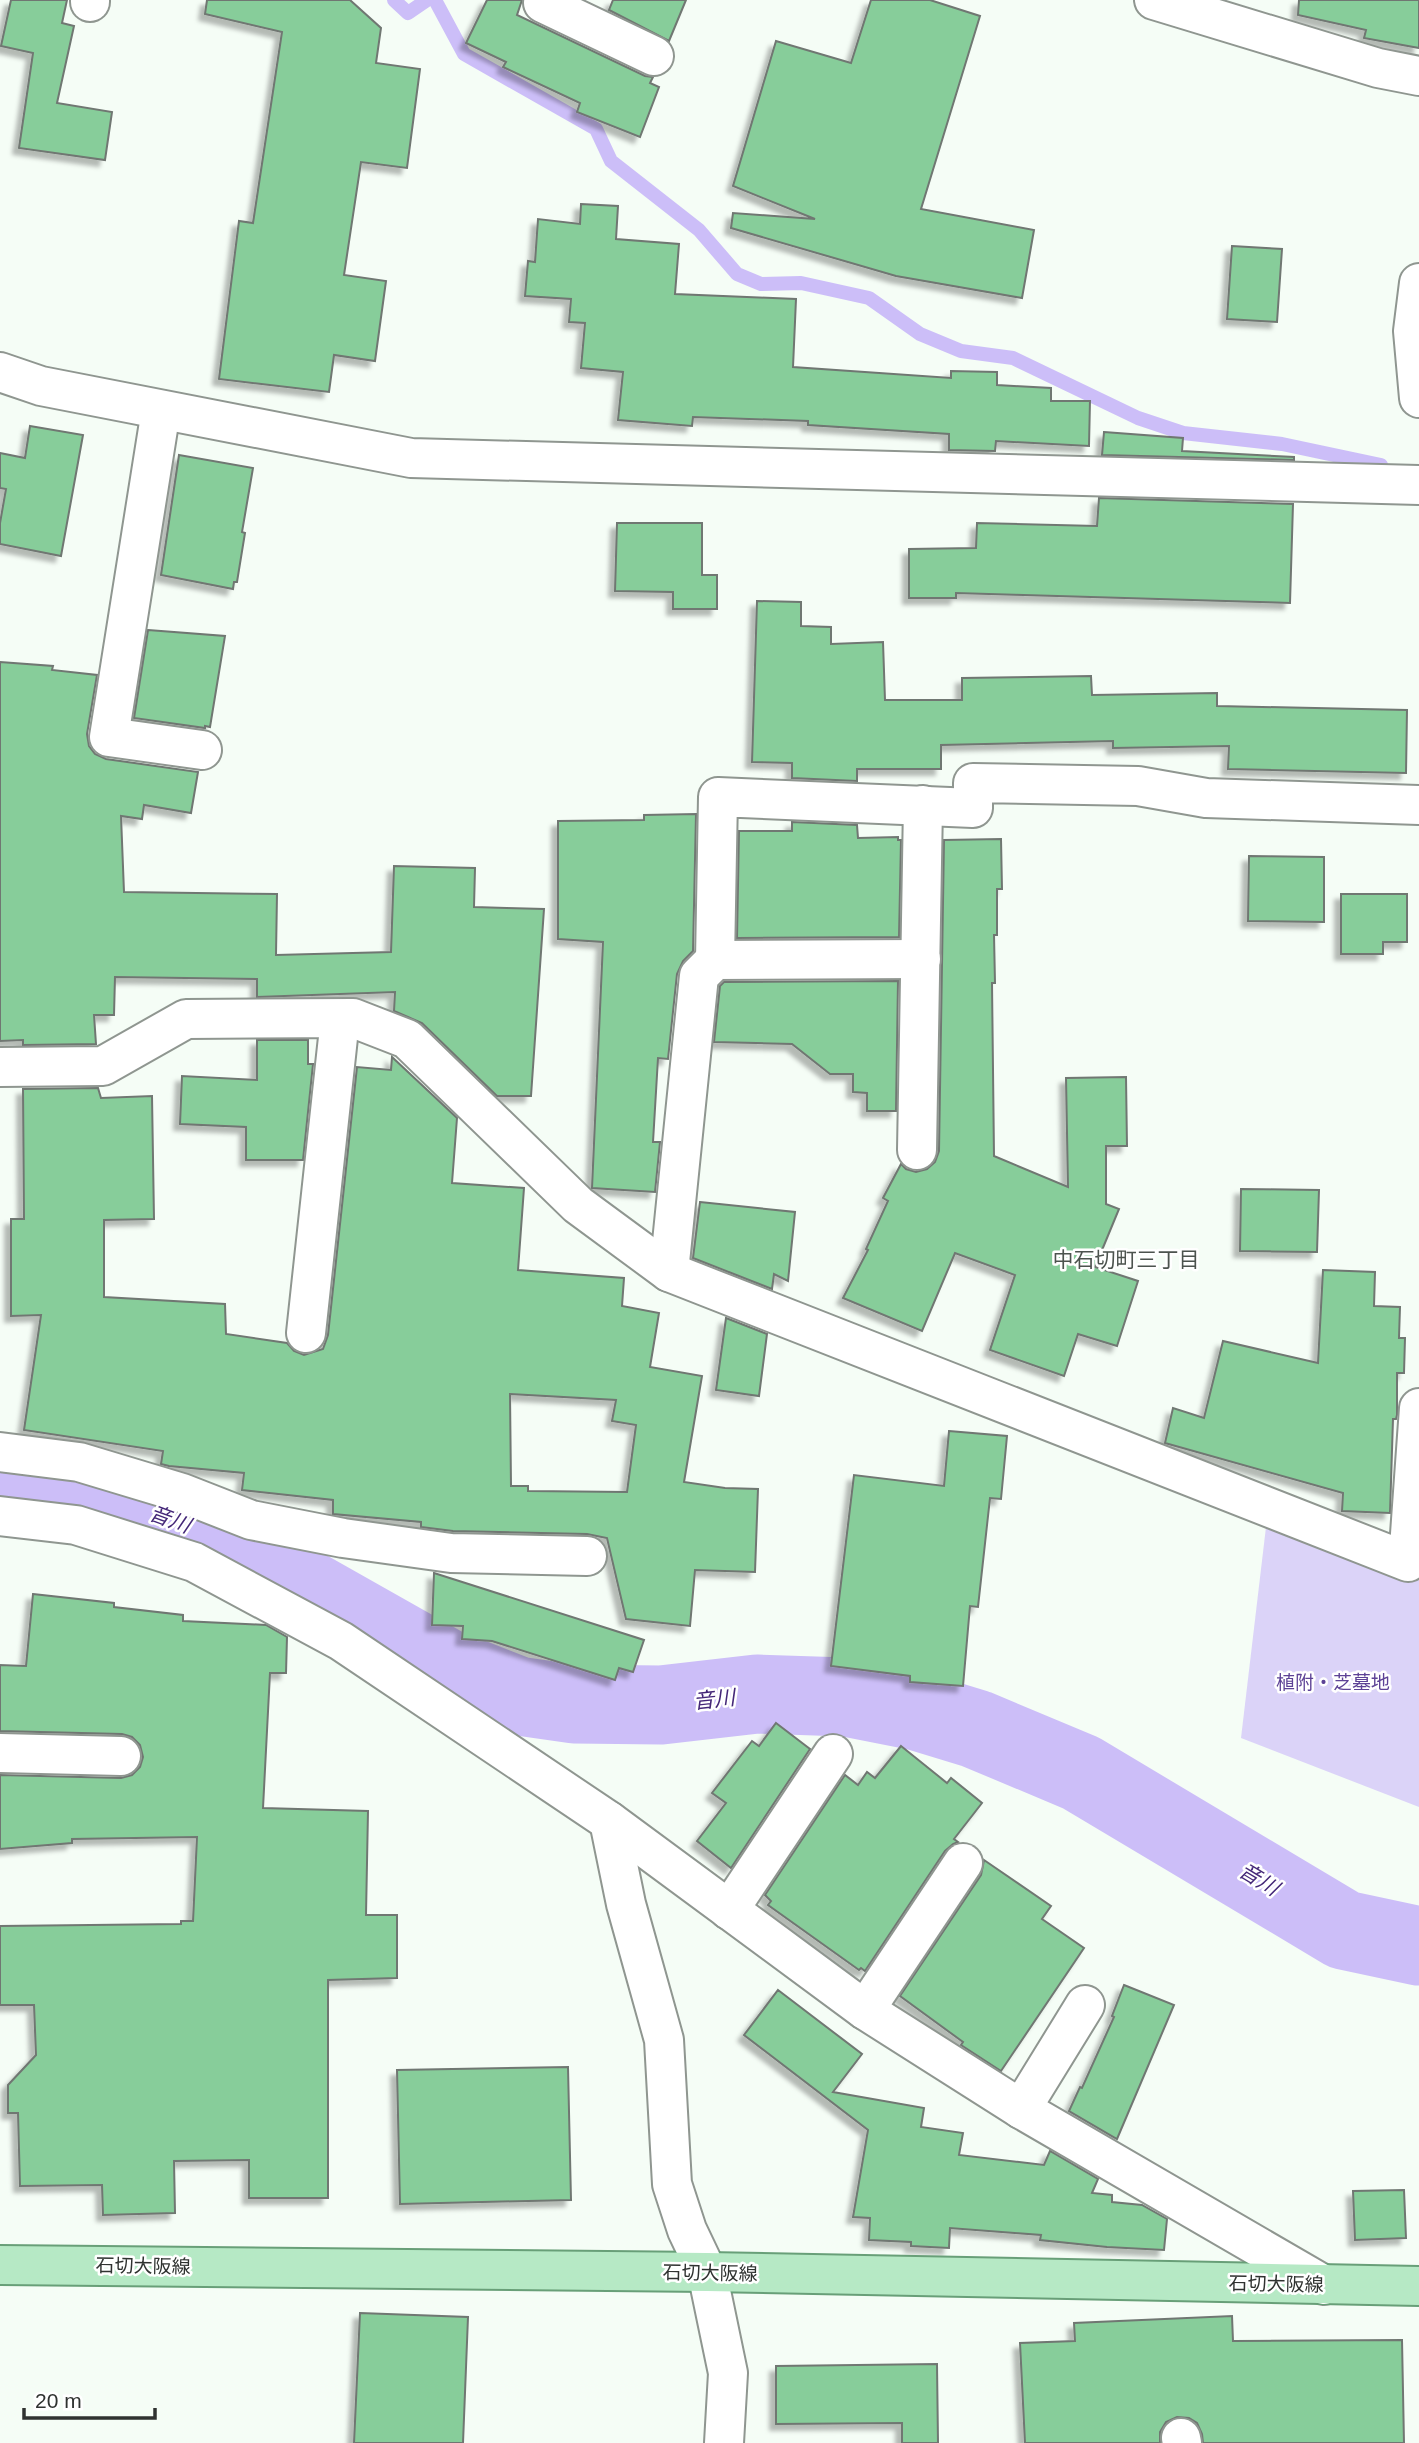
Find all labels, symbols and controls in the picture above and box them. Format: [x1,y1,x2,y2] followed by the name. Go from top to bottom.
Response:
[1053,1248,1200,1271] district label: 中石切町三丁目
[146,1501,196,1538] water label: 音川
[1276,1672,1390,1693] park label: 植附・芝墓地
[692,1685,738,1713] water label: 音川
[1235,1858,1285,1901] water label: 音川
[95,2255,191,2277] street label: 石切大阪線
[662,2262,758,2284] street label: 石切大阪線
[1228,2273,1324,2295] street label: 石切大阪線
[24,2376,156,2420] scale bar
[35,2389,82,2412] text: 20 m

